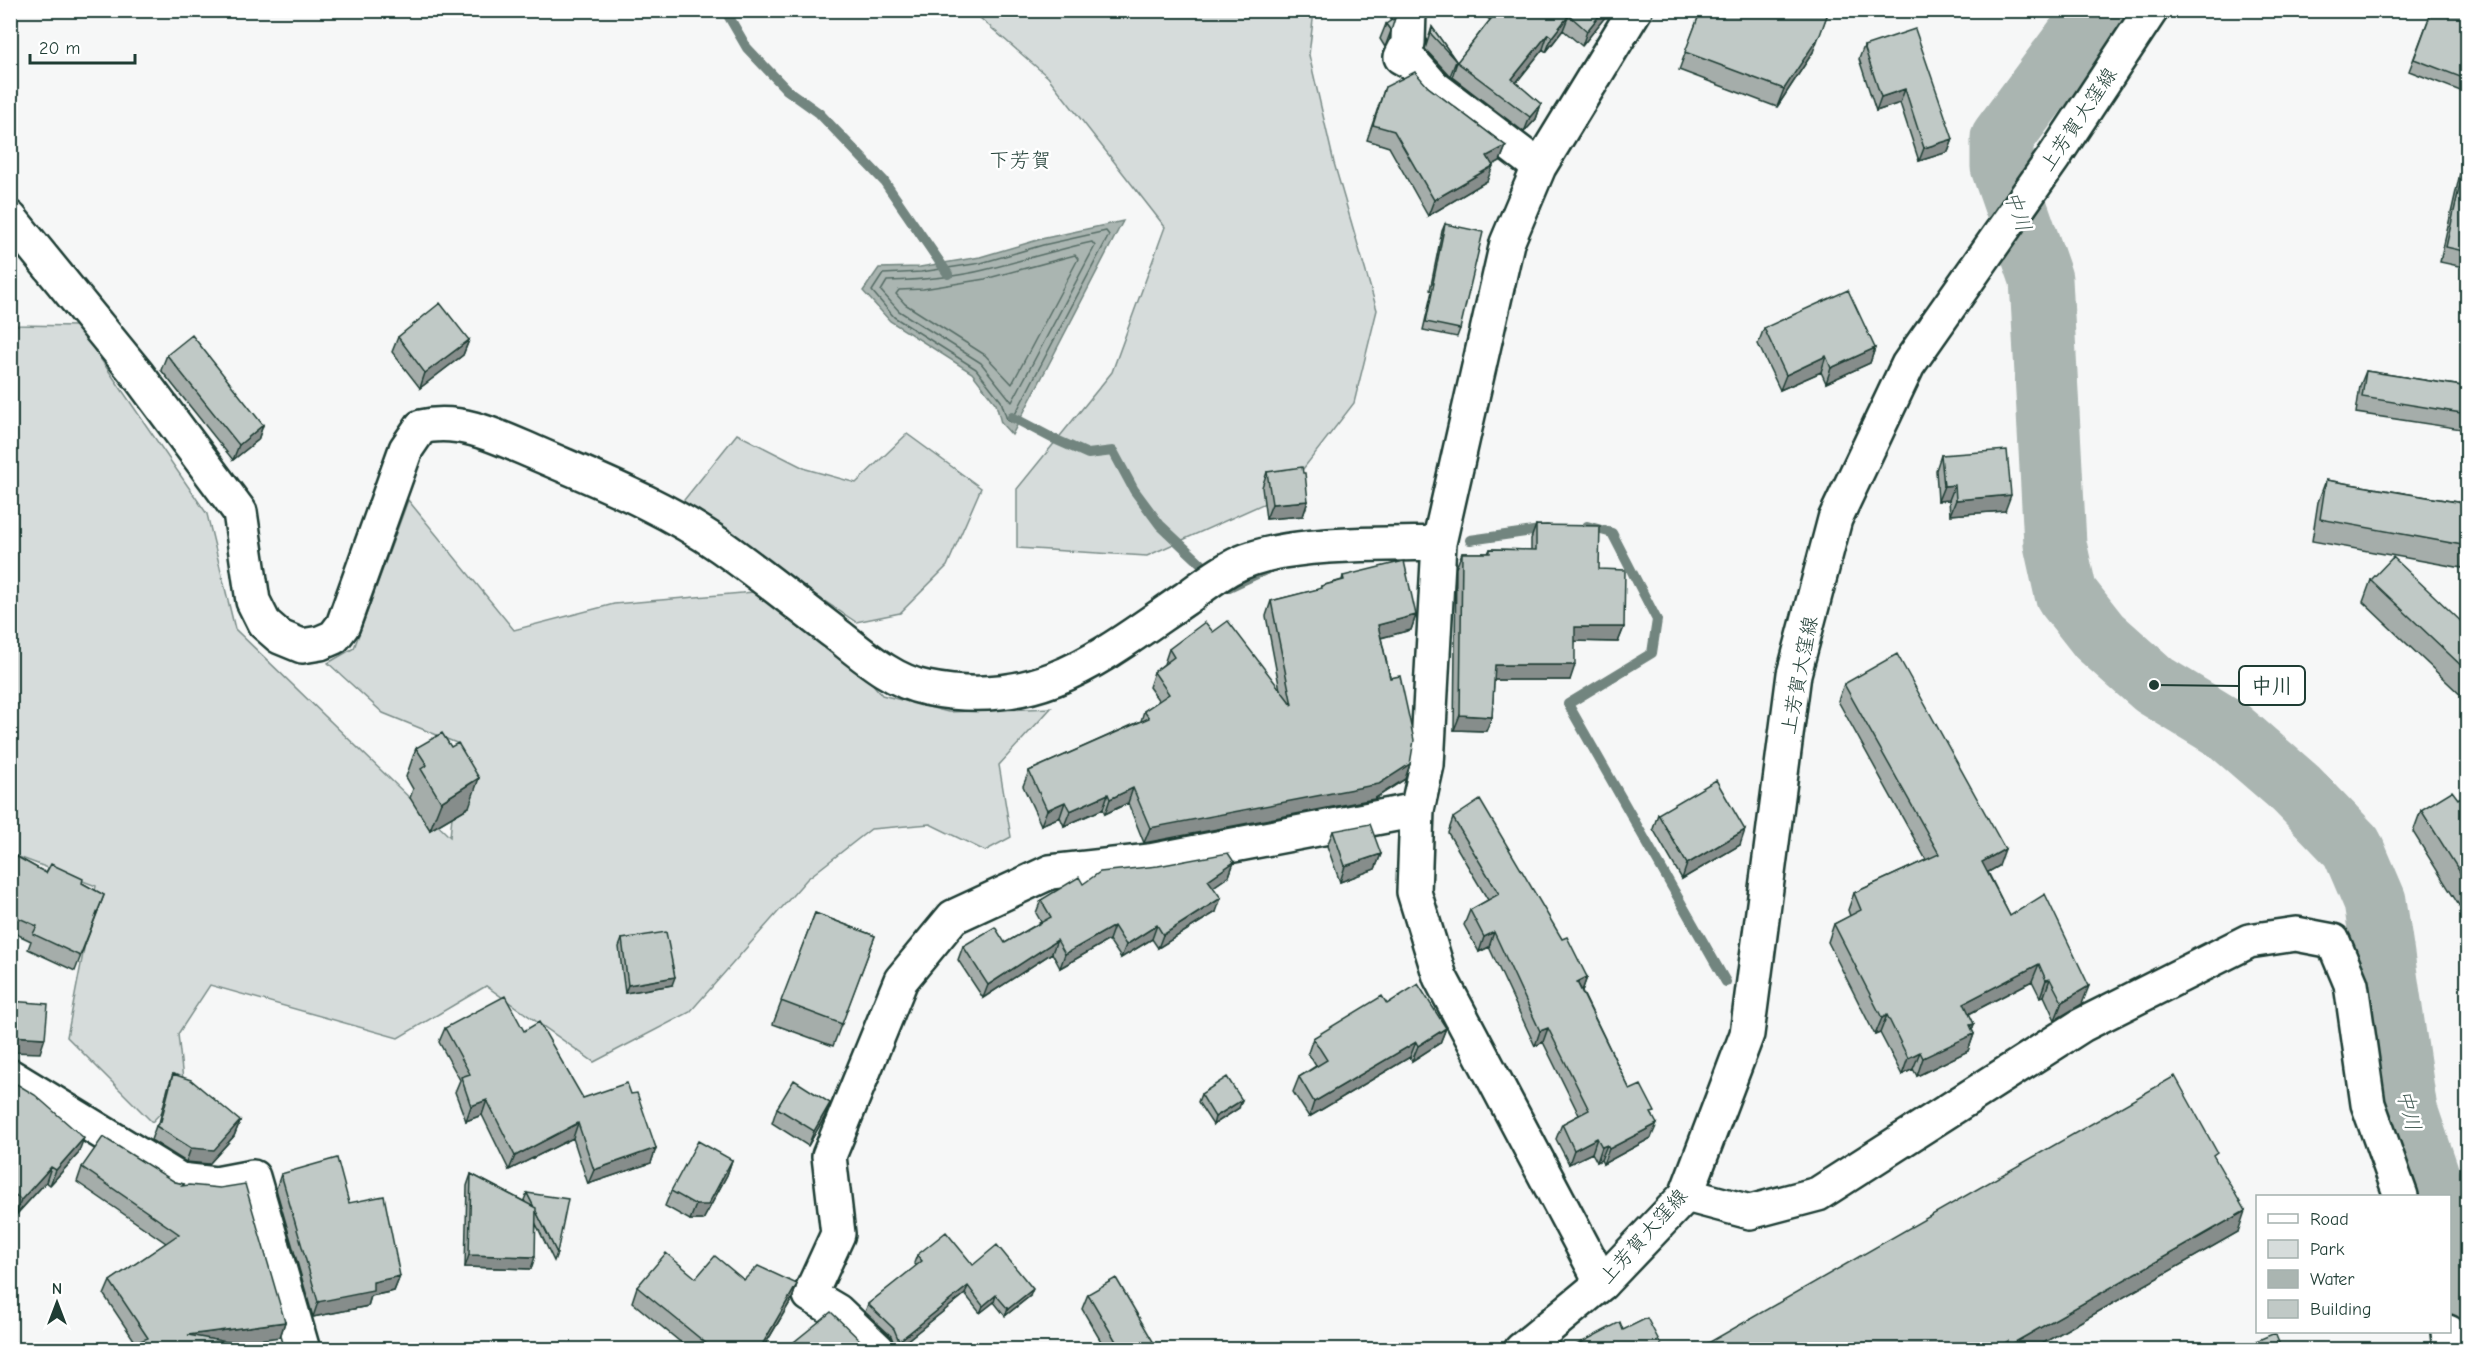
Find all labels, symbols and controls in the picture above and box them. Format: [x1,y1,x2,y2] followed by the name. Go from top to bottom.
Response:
[30,27,135,65] scale bar
[39,38,80,59] text: 20 m
[2035,63,2122,175] street label: 上芳賀大窪線
[989,148,1052,172] district label: 下芳賀
[2000,187,2036,235] water label: 中川
[1777,614,1822,736] street label: 上芳賀大窪線
[2239,666,2305,705] callout: 中川
[2251,674,2293,698] text: 中川
[2392,1087,2426,1133] water label: 中川
[1595,1184,1692,1289] street label: 上芳賀大窪線
[2256,1195,2451,1333] legend
[2310,1209,2349,1230] text: Road
[2310,1239,2345,1260] text: Park
[2310,1269,2355,1290] text: Water
[27,1273,87,1333] north arrow
[52,1280,62,1298] text: N
[2310,1299,2372,1320] text: Building

